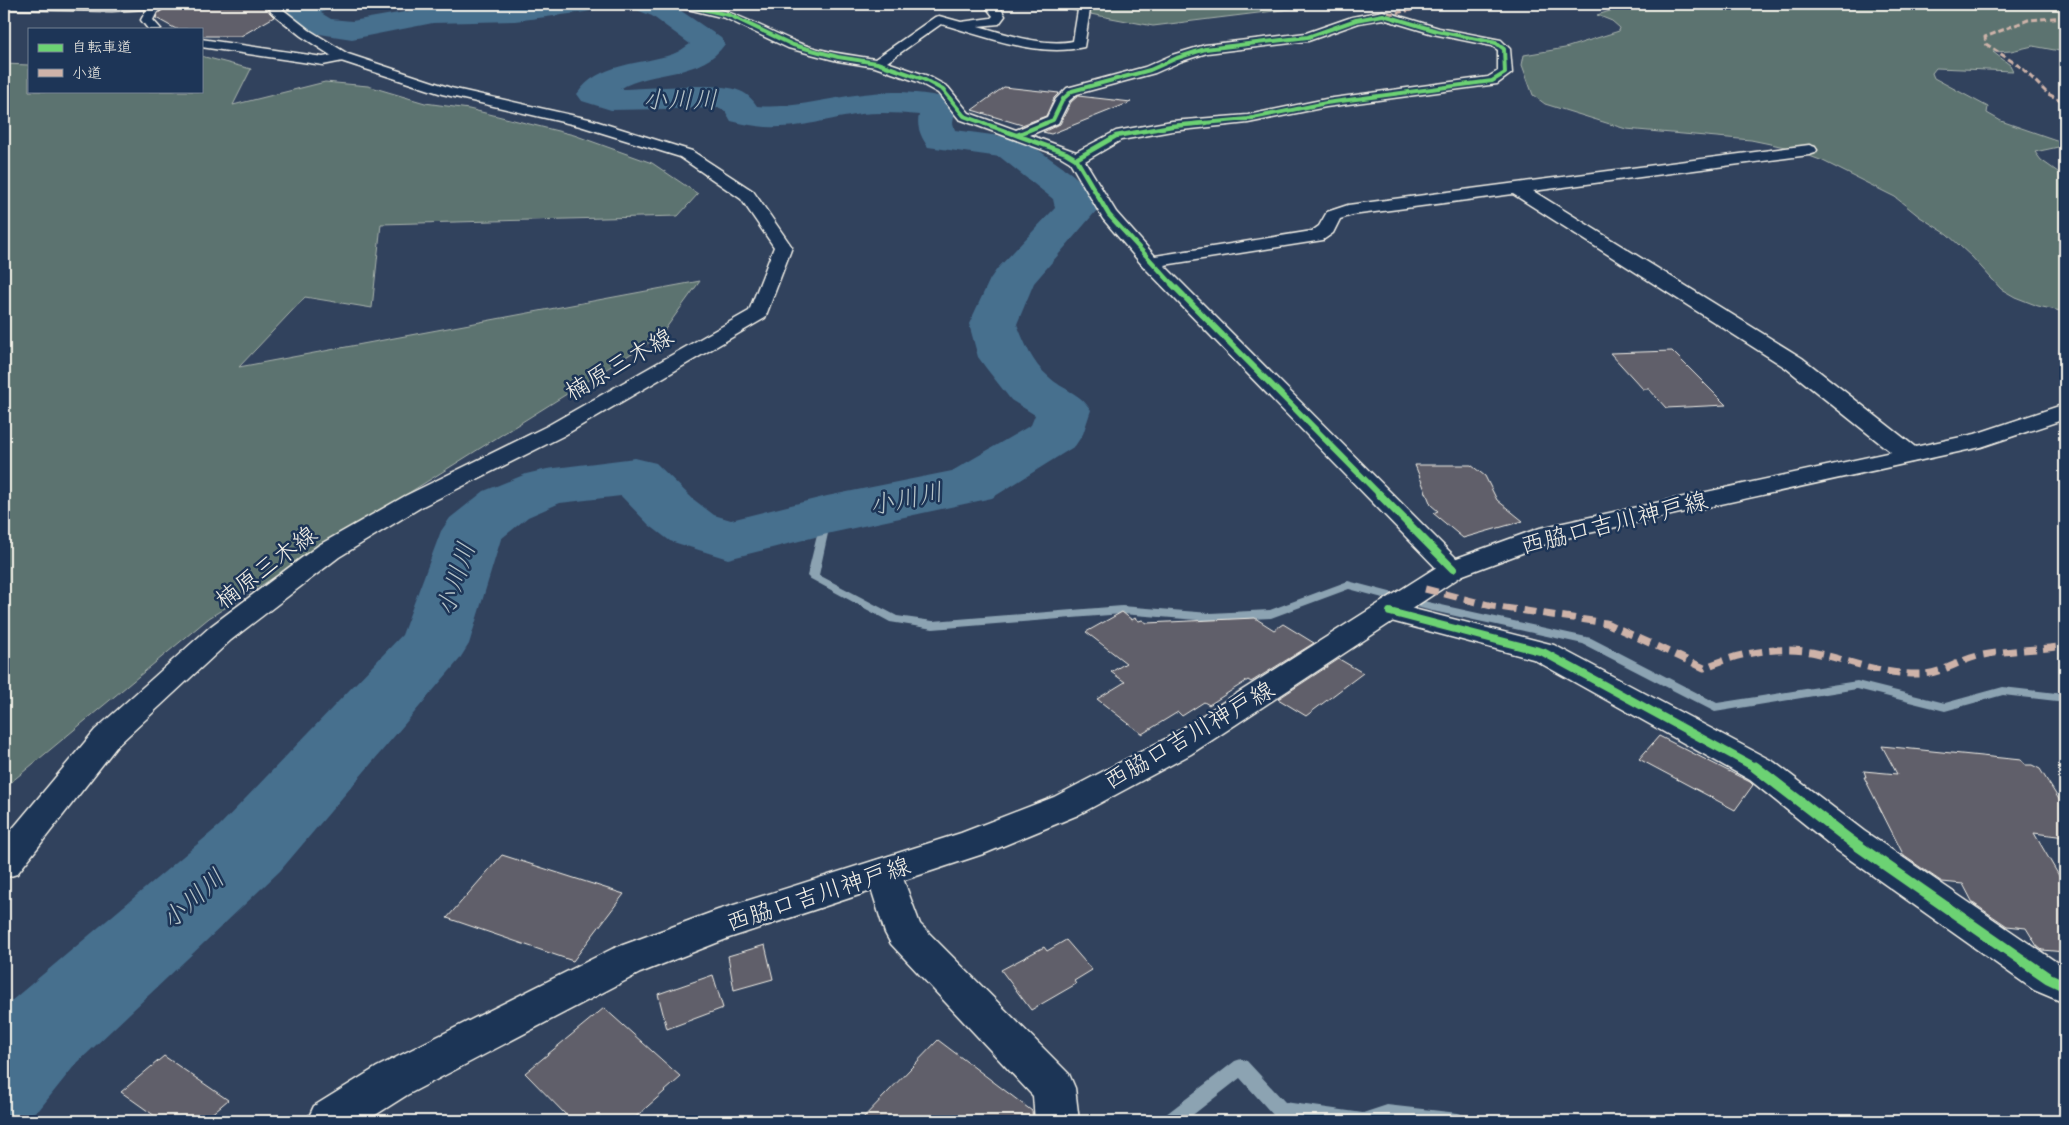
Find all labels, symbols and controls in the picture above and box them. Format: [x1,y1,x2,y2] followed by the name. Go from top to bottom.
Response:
[28,28,202,92] legend
[72,38,132,57] text: 自転車道
[72,64,102,83] text: 小道
[642,84,718,116] water label: 小川川
[560,321,678,407] street label: 楠原三木線
[866,476,946,522] water label: 小川川
[1517,485,1711,561] street label: 西脇口吉川神戸線
[209,519,323,615] street label: 楠原三木線
[429,538,483,620] water label: 小川川
[1098,674,1280,796] street label: 西脇口吉川神戸線
[722,850,914,938] street label: 西脇口吉川神戸線
[154,862,232,936] water label: 小川川

